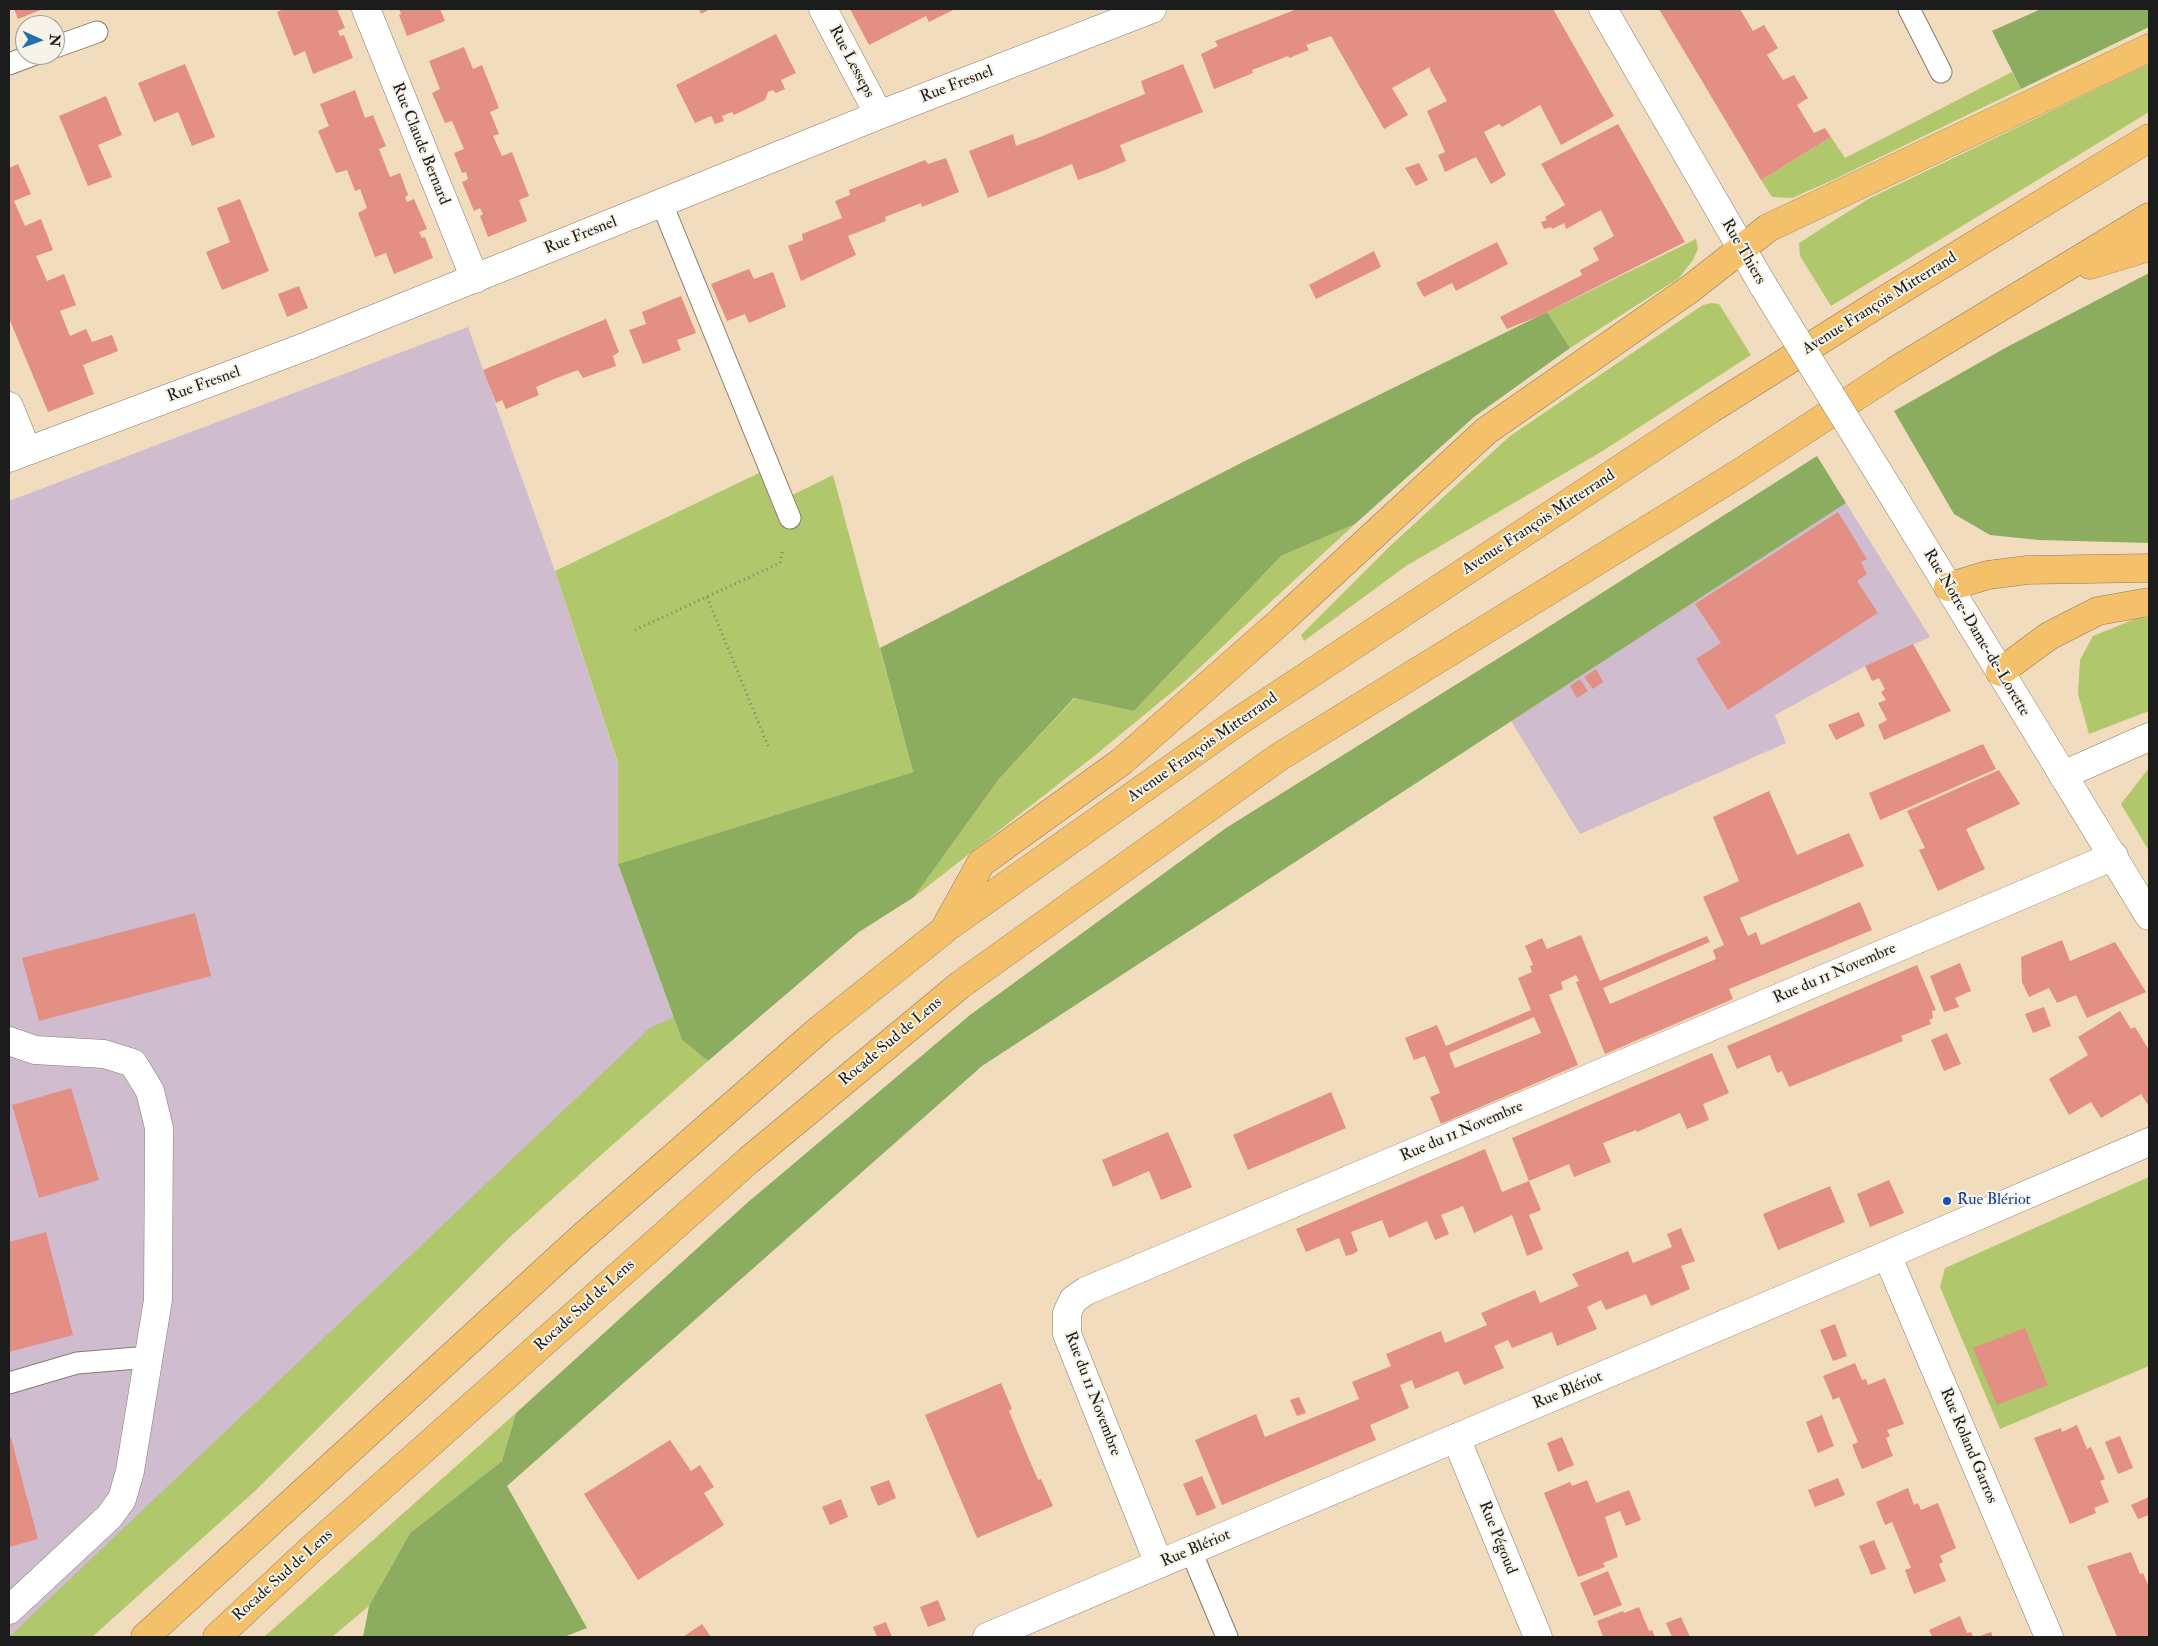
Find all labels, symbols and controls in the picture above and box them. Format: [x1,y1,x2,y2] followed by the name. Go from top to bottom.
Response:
[15,15,65,65] north arrow
[824,23,878,101] street label: Rue Lesseps
[46,34,63,47] text: N
[918,62,996,108] street label: Rue Fresnel
[387,80,453,208] street label: Rue Claude Bernard
[542,213,620,259] street label: Rue Fresnel
[1717,216,1769,288] street label: Rue Thiers
[1799,249,1961,359] street label: Avenue François Mitterrand
[165,363,243,407] street label: Rue Fresnel
[1459,466,1619,580] street label: Avenue François Mitterrand
[1918,546,2034,720] street label: Rue Notre-Dame-de-Lorette
[1124,689,1282,807] street label: Avenue François Mitterrand
[1771,939,1899,1009] street label: Rue du 11 Novembre
[836,993,946,1091] street label: Rocade Sud de Lens
[1398,1097,1526,1167] street label: Rue du 11 Novembre
[1957,1191,2031,1211] place label: Rue Blériot
[1941,1195,1953,1207] marker: Rue Blériot
[531,1256,639,1356] street label: Rocade Sud de Lens
[1059,1329,1125,1459] street label: Rue du 11 Novembre
[1530,1368,1606,1414] street label: Rue Blériot
[1935,1385,2001,1507] street label: Rue Roland Garros
[1474,1499,1520,1577] street label: Rue Pégoud
[229,1526,337,1626] street label: Rocade Sud de Lens
[1158,1526,1234,1572] street label: Rue Blériot

